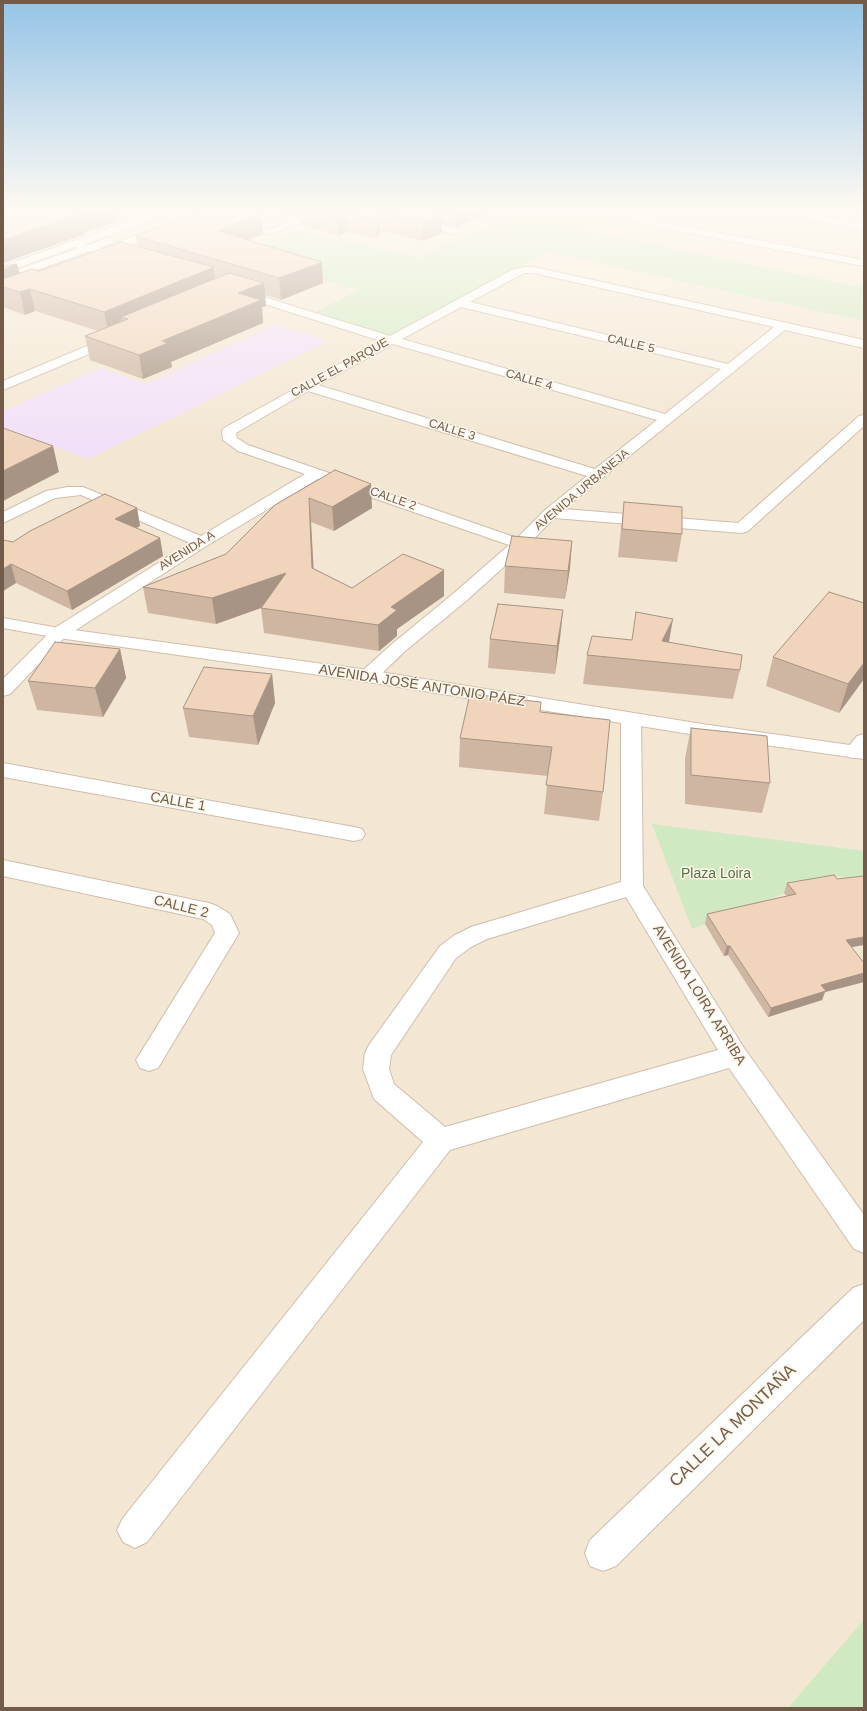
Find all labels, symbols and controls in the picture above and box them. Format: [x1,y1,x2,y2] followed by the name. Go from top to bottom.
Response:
[606,332,656,356] street label: CALLE 5
[289,335,391,401] street label: CALLE EL PARQUE
[504,366,554,394] street label: CALLE 4
[427,416,477,444] street label: CALLE 3
[532,446,632,534] street label: AVENIDA URBANEJA
[368,484,418,514] street label: CALLE 2
[156,528,218,574] street label: AVENIDA A
[318,661,526,711] street label: AVENIDA JOSÉ ANTONIO PÁEZ
[149,789,207,815] street label: CALLE 1
[681,866,751,882] park label: Plaza Loira
[152,892,210,922] street label: CALLE 2
[649,922,749,1068] street label: AVENIDA LOIRA ARRIBA
[666,1360,800,1492] street label: CALLE LA MONTAÑA

